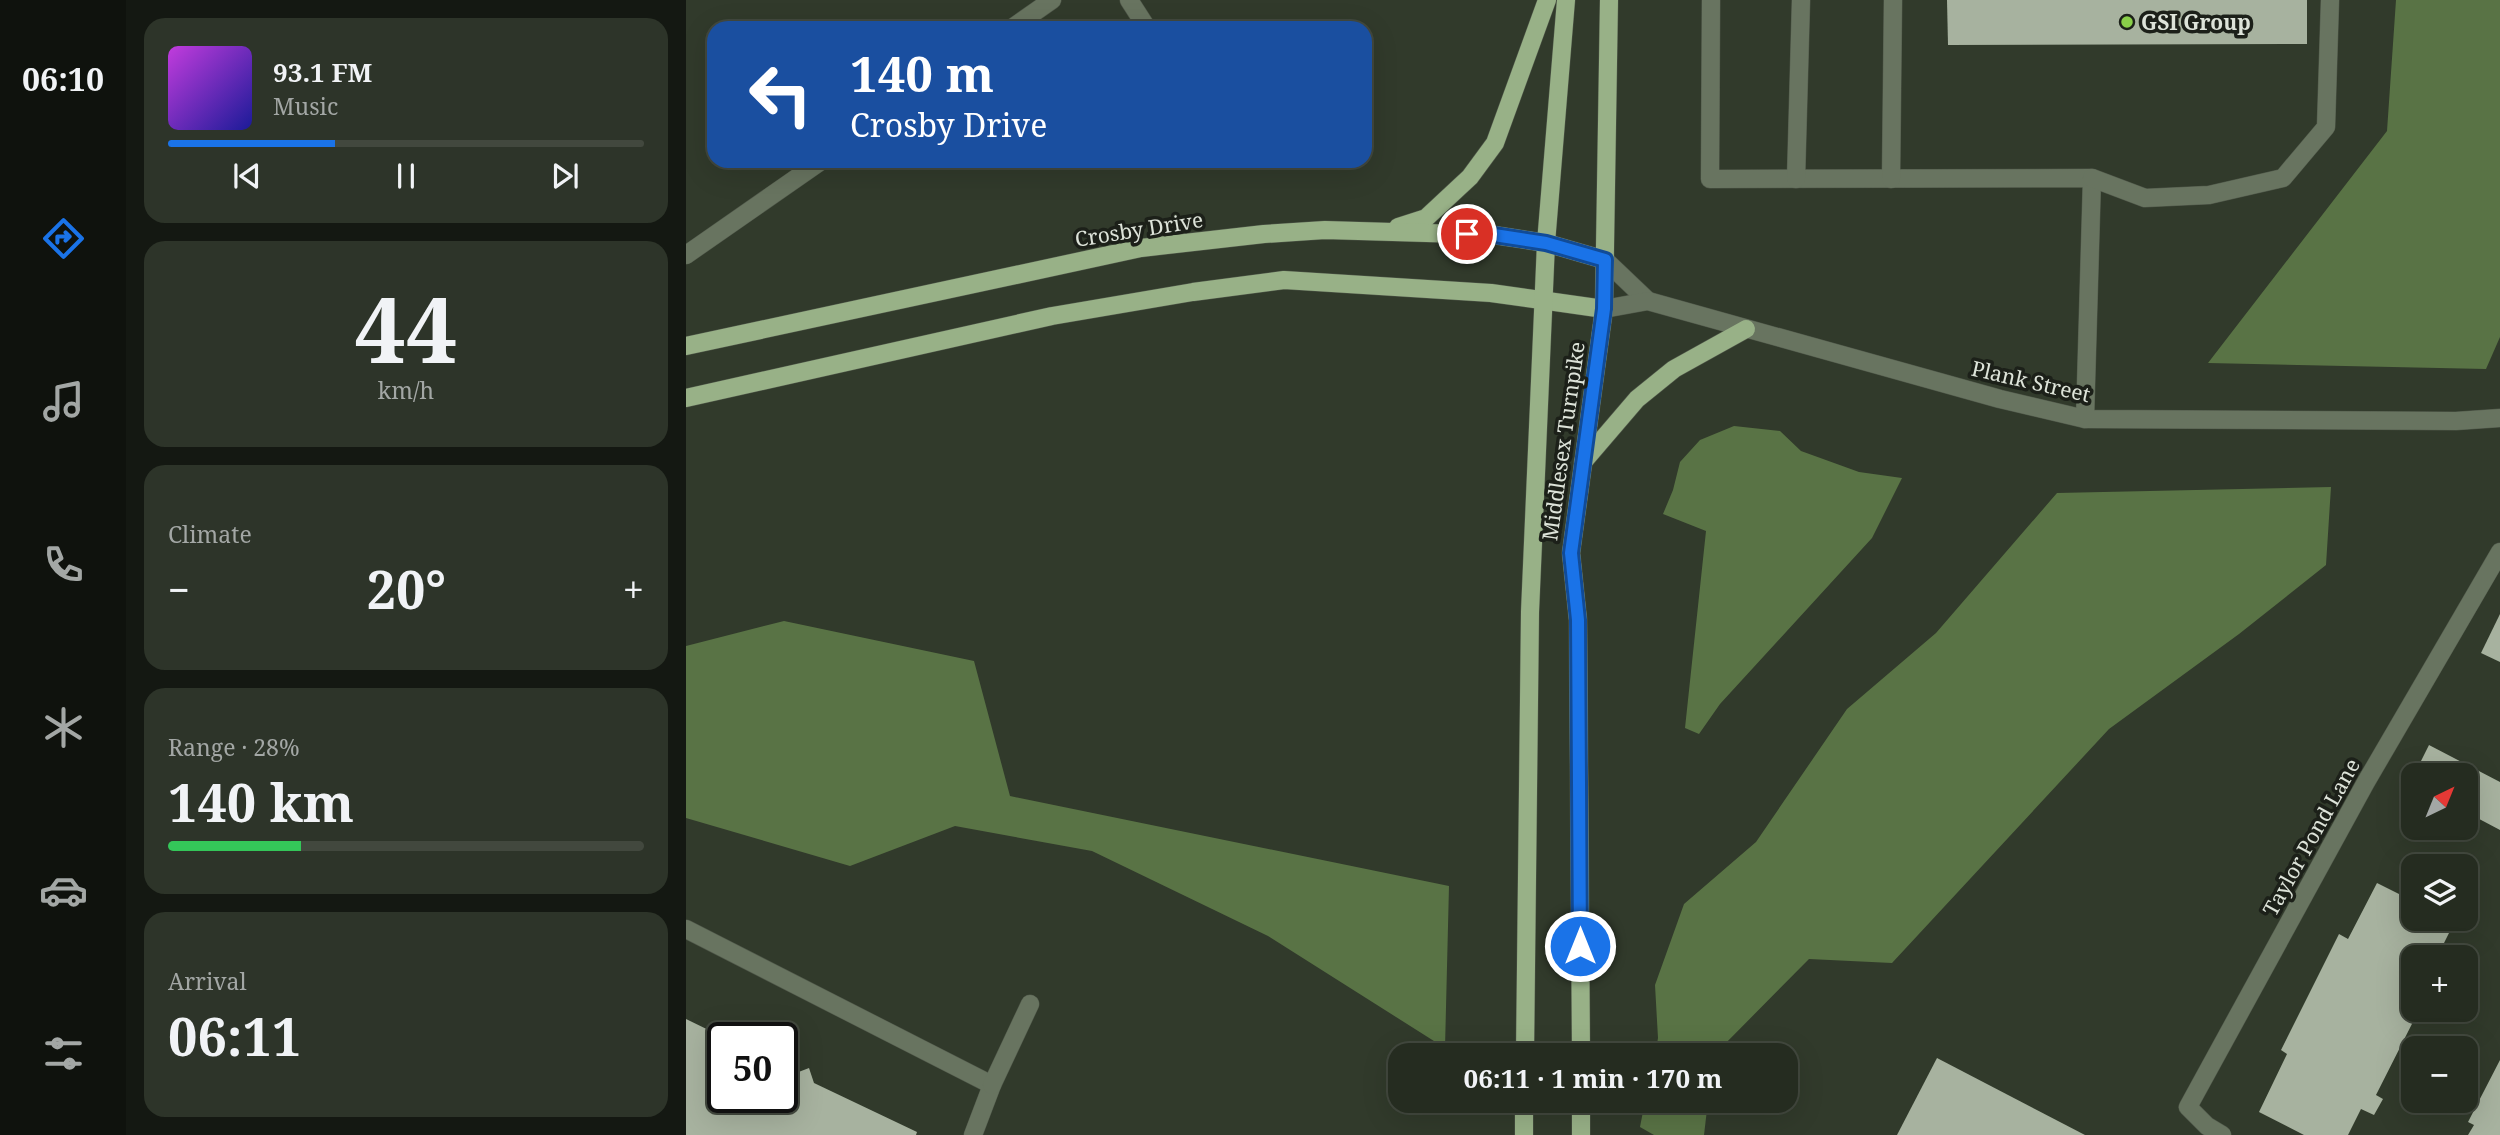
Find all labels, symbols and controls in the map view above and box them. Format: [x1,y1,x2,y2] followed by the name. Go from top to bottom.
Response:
[2141,8,2251,36] place label: GSI Group
[2119,14,2135,30] marker: GSI Group
[850,40,994,106] text: 140 m
[735,49,826,140] icon: left
[273,54,372,90] text: 93.1 FM
[22,57,104,100] text: 06:10
[273,90,338,122] text: Music
[850,103,1047,146] text: Crosby Drive
[228,157,266,195] icon: previous
[387,157,425,195] icon: pause
[546,157,584,195] icon: next
[1437,204,1497,264] pin
[1073,205,1205,253] street label: Crosby Drive
[39,214,88,263] icon: directions
[1448,215,1486,253] icon: arrive
[355,266,457,390] text: 44
[1535,340,1591,542] street label: Middlesex Turnpike
[1969,354,2093,408] street label: Plank Street
[378,374,434,406] text: km/h
[39,377,88,426] icon: music
[168,518,252,550] text: Climate
[39,540,88,589] icon: phone
[367,553,446,624] text: 20°
[168,563,190,615] text: −
[623,563,644,615] text: +
[39,703,88,752] icon: climate
[168,731,300,763] text: Range · 28%
[2256,753,2366,921] street label: Taylor Pond Lane
[2401,763,2478,840] north arrow
[2401,763,2478,1113] map controls
[168,766,354,837] text: 140 km
[2401,854,2478,931] button: layers
[39,866,88,915] icon: car
[1543,909,1617,983] position arrow
[2401,945,2478,1022] button: +
[168,965,247,997] text: Arrival
[168,1000,301,1071] text: 06:11
[707,1022,798,1113] speed limit sign: 50
[39,1029,88,1078] icon: filters
[2401,1036,2478,1113] button: −
[1463,1060,1723,1096] text: 06:11 · 1 min · 170 m

